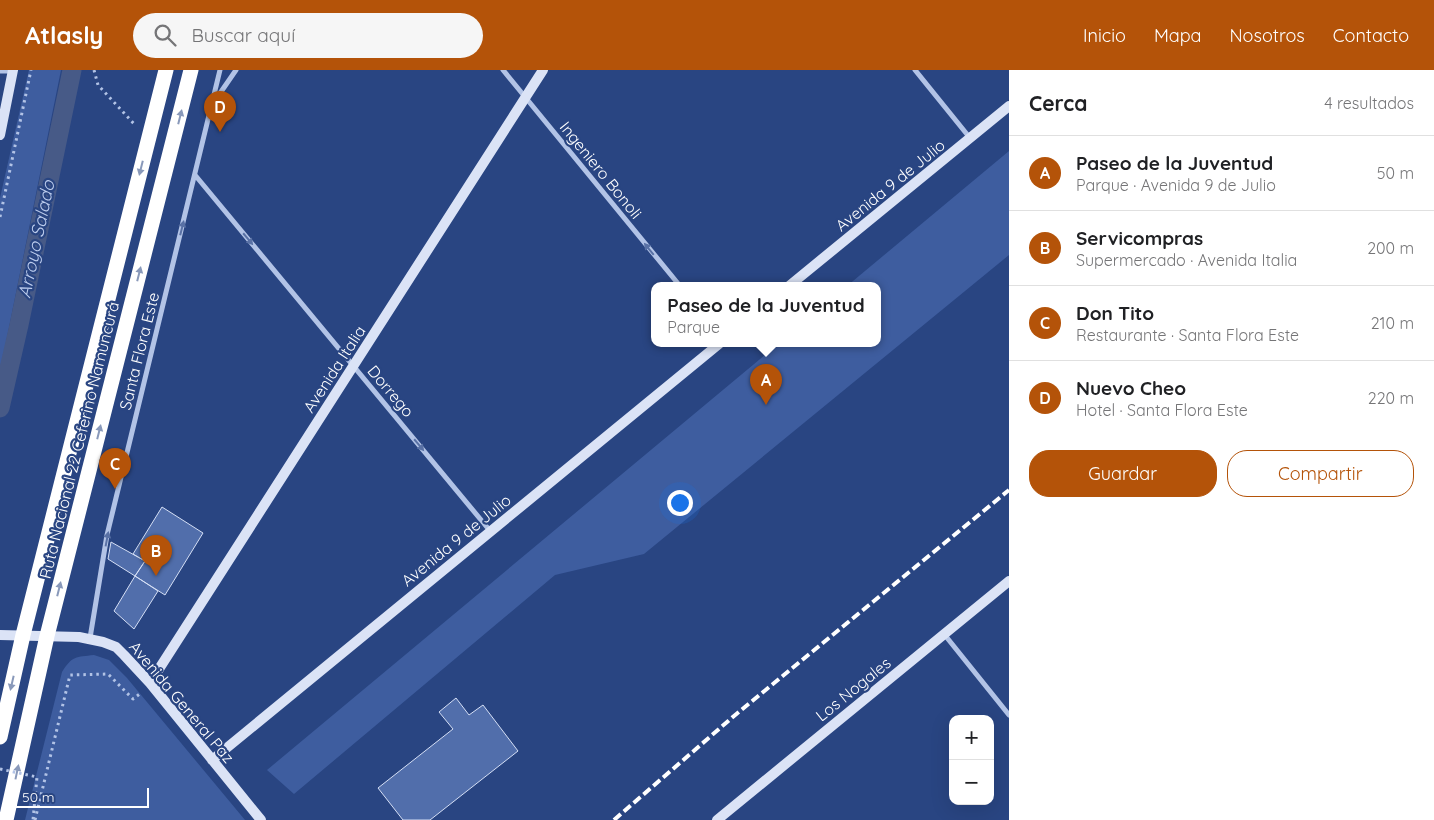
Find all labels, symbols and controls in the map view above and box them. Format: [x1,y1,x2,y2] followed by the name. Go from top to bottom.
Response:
[133,13,483,58] search box
[25,20,103,50] text: Atlasly
[151,21,179,49] icon: search
[191,23,295,47] text: Buscar aquí
[1083,24,1126,47] text: Inicio
[1154,24,1202,47] text: Mapa
[1230,24,1305,47] text: Nosotros
[1333,24,1409,47] text: Contacto
[1029,90,1087,116] text: Cerca
[204,91,236,132] pin: D
[1324,93,1414,113] text: 4 resultados
[176,109,184,124] one-way arrow
[556,117,646,223] street label: Ingeniero Bonoli
[831,135,949,235] street label: Avenida 9 de Julio
[1076,151,1273,175] text: Paseo de la Juventud
[137,161,145,176] one-way arrow
[1040,163,1050,183] text: A
[1377,163,1414,183] text: 50 m
[1076,175,1276,195] text: Parque · Avenida 9 de Julio
[12,177,60,300] water label: Arroyo Salado
[178,220,186,235] one-way arrow
[1076,226,1203,250] text: Servicompras
[243,233,254,246] one-way arrow
[1040,238,1050,258] text: B
[1367,238,1414,258] text: 200 m
[643,242,654,255] one-way arrow
[1076,250,1297,270] text: Supermercado · Avenida Italia
[136,267,144,282] one-way arrow
[651,282,881,347] popup
[115,290,163,412] street label: Santa Flora Este
[667,293,865,317] text: Paseo de la Juventud
[35,299,123,581] street label: Ruta Nacional 22 Ceferino Namuncurá
[1076,301,1154,325] text: Don Tito
[1040,313,1050,333] text: C
[1371,313,1414,333] text: 210 m
[667,317,720,337] text: Parque
[298,322,370,416] street label: Avenida Italia
[1076,325,1299,345] text: Restaurante · Santa Flora Este
[364,361,418,421] street label: Dorrego
[750,364,782,405] pin: A
[1076,376,1186,400] text: Nuevo Cheo
[1039,388,1051,408] text: D
[1368,388,1414,408] text: 220 m
[1076,400,1248,420] text: Hotel · Santa Flora Este
[95,424,103,439] one-way arrow
[413,439,425,451] one-way arrow
[99,448,131,489] pin: C
[1029,450,1217,497] button: Guardar
[1227,450,1414,497] button: Compartir
[397,490,515,590] street label: Avenida 9 de Julio
[667,490,693,516] your location
[103,531,111,546] one-way arrow
[140,535,172,576] pin: B
[55,582,63,597] one-way arrow
[125,637,239,767] street label: Avenida General Paz
[811,653,895,725] street label: Los Nogales
[8,675,16,691] one-way arrow
[949,715,994,805] map controls
[949,715,994,760] button: +
[949,760,994,805] button: −
[13,765,21,780] one-way arrow
[15,785,149,808] scale bar
[22,788,55,806] text: 50 m

